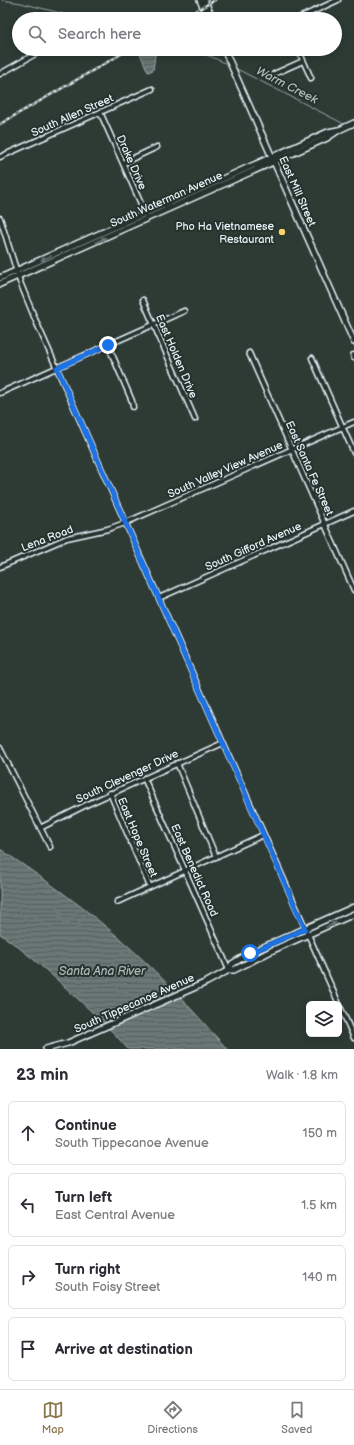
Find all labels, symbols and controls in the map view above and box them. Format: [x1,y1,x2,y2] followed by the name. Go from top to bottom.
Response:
[12,12,342,56] search box
[26,23,48,45] icon: search
[58,25,141,44] text: Search here
[253,64,321,108] water label: Warm Creek
[29,91,116,139] street label: South Allen Street
[114,133,150,192] street label: Drake Drive
[276,154,319,229] street label: East Mill Street
[108,169,225,230] street label: South Waterman Avenue
[176,220,275,246] place label: Pho Ha Vietnamese Restaurant
[277,227,287,237] marker: Pho Ha Vietnamese Restaurant
[95,236,107,243] one-way arrow
[40,255,52,261] one-way arrow
[153,312,200,400] street label: East Holden Drive
[99,336,117,354] route end
[283,419,336,518] street label: East Santa Fe Street
[166,438,285,501] street label: South Valley View Avenue
[203,519,304,574] street label: South Gifford Avenue
[19,523,75,554] street label: Lena Road
[74,747,181,806] street label: South Clevenger Drive
[115,795,160,880] street label: East Hope Street
[168,822,221,918] street label: East Benedict Road
[325,921,337,927] one-way arrow
[241,944,259,962] route start
[59,964,147,979] water label: Santa Ana River
[72,971,197,1036] street label: South Tippecanoe Avenue
[306,1001,342,1037] map controls
[306,1001,342,1037] button: layers
[16,1065,68,1085] text: 23 min
[266,1067,338,1083] text: Walk · 1.8 km
[55,1116,117,1135] text: Continue
[17,1122,39,1144] icon: ahead
[303,1125,337,1141] text: 150 m
[55,1135,209,1151] text: South Tippecanoe Avenue
[55,1188,112,1207] text: Turn left
[17,1194,39,1216] icon: left
[301,1197,337,1213] text: 1.5 km
[55,1207,175,1223] text: East Central Avenue
[55,1260,120,1279] text: Turn right
[17,1266,39,1288] icon: right
[302,1269,337,1285] text: 140 m
[55,1279,160,1295] text: South Foisy Street
[17,1338,39,1360] icon: arrive
[55,1340,193,1359] text: Arrive at destination
[42,1399,64,1436] tab: Map
[147,1399,198,1436] tab: Directions
[281,1399,312,1436] tab: Saved

